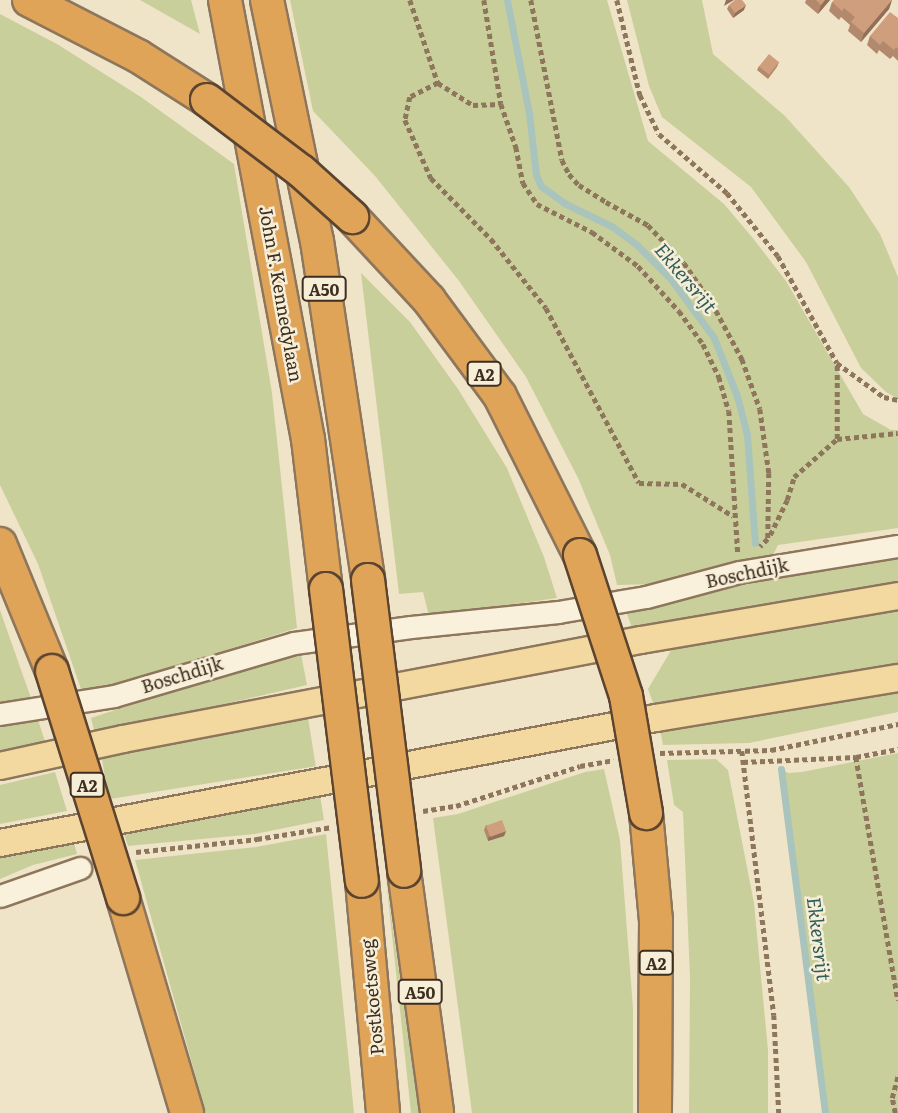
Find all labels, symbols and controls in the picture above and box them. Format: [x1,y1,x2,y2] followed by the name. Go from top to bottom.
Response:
[255,204,307,384] street label: John F. Kennedylaan
[650,238,722,318] water label: Ekkersrijt
[301,276,347,302] road number: A50
[466,362,502,386] road number: A2
[704,554,790,592] street label: Boschdijk
[139,652,225,698] street label: Boschdijk
[70,772,104,798] road number: A2
[803,896,835,982] water label: Ekkersrijt
[356,938,388,1056] street label: Postkoetsweg
[638,951,674,976] road number: A2
[397,980,443,1004] road number: A50

